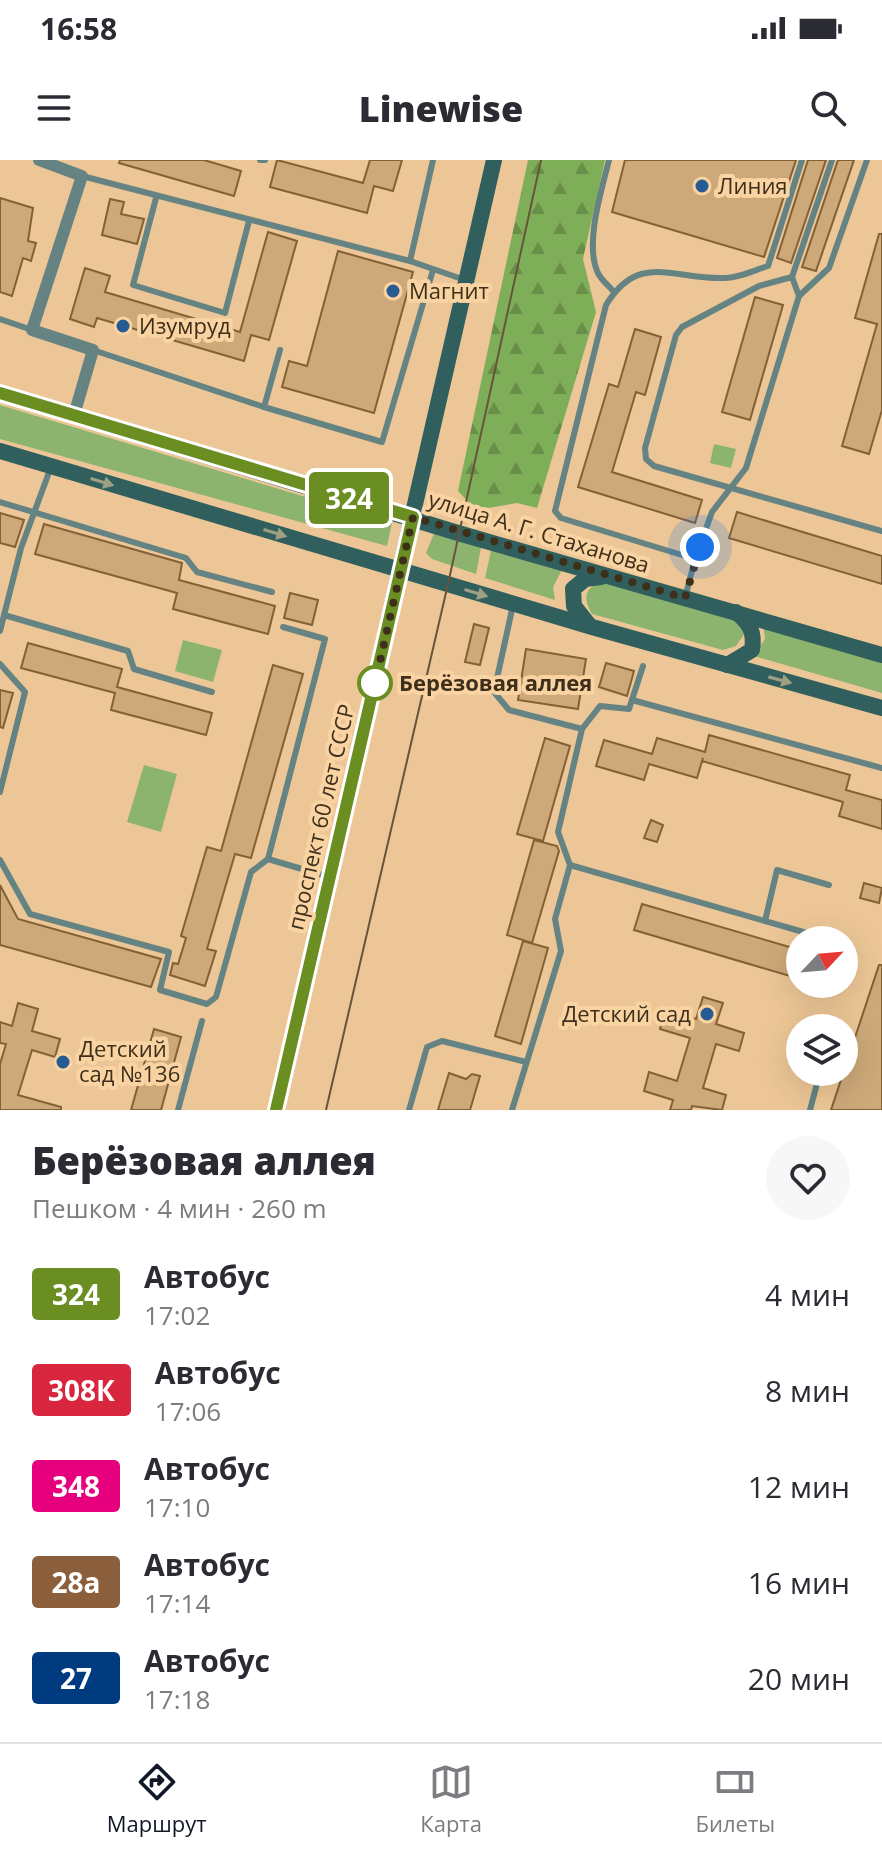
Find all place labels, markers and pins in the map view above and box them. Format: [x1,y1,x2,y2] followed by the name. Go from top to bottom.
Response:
[718,170,788,200] place label: Линия
[693,177,711,195] marker: Линия
[409,275,489,305] place label: Магнит
[384,282,402,300] marker: Магнит
[139,310,231,340] place label: Изумруд
[114,317,132,335] marker: Изумруд
[358,666,392,700] marker: Берёзовая аллея
[399,667,592,697] place label: Берёзовая аллея
[562,998,691,1028] place label: Детский сад
[698,1005,716,1023] marker: Детский сад
[79,1033,180,1088] place label: Детский сад №136
[54,1053,72,1071] marker: Детский сад №136

